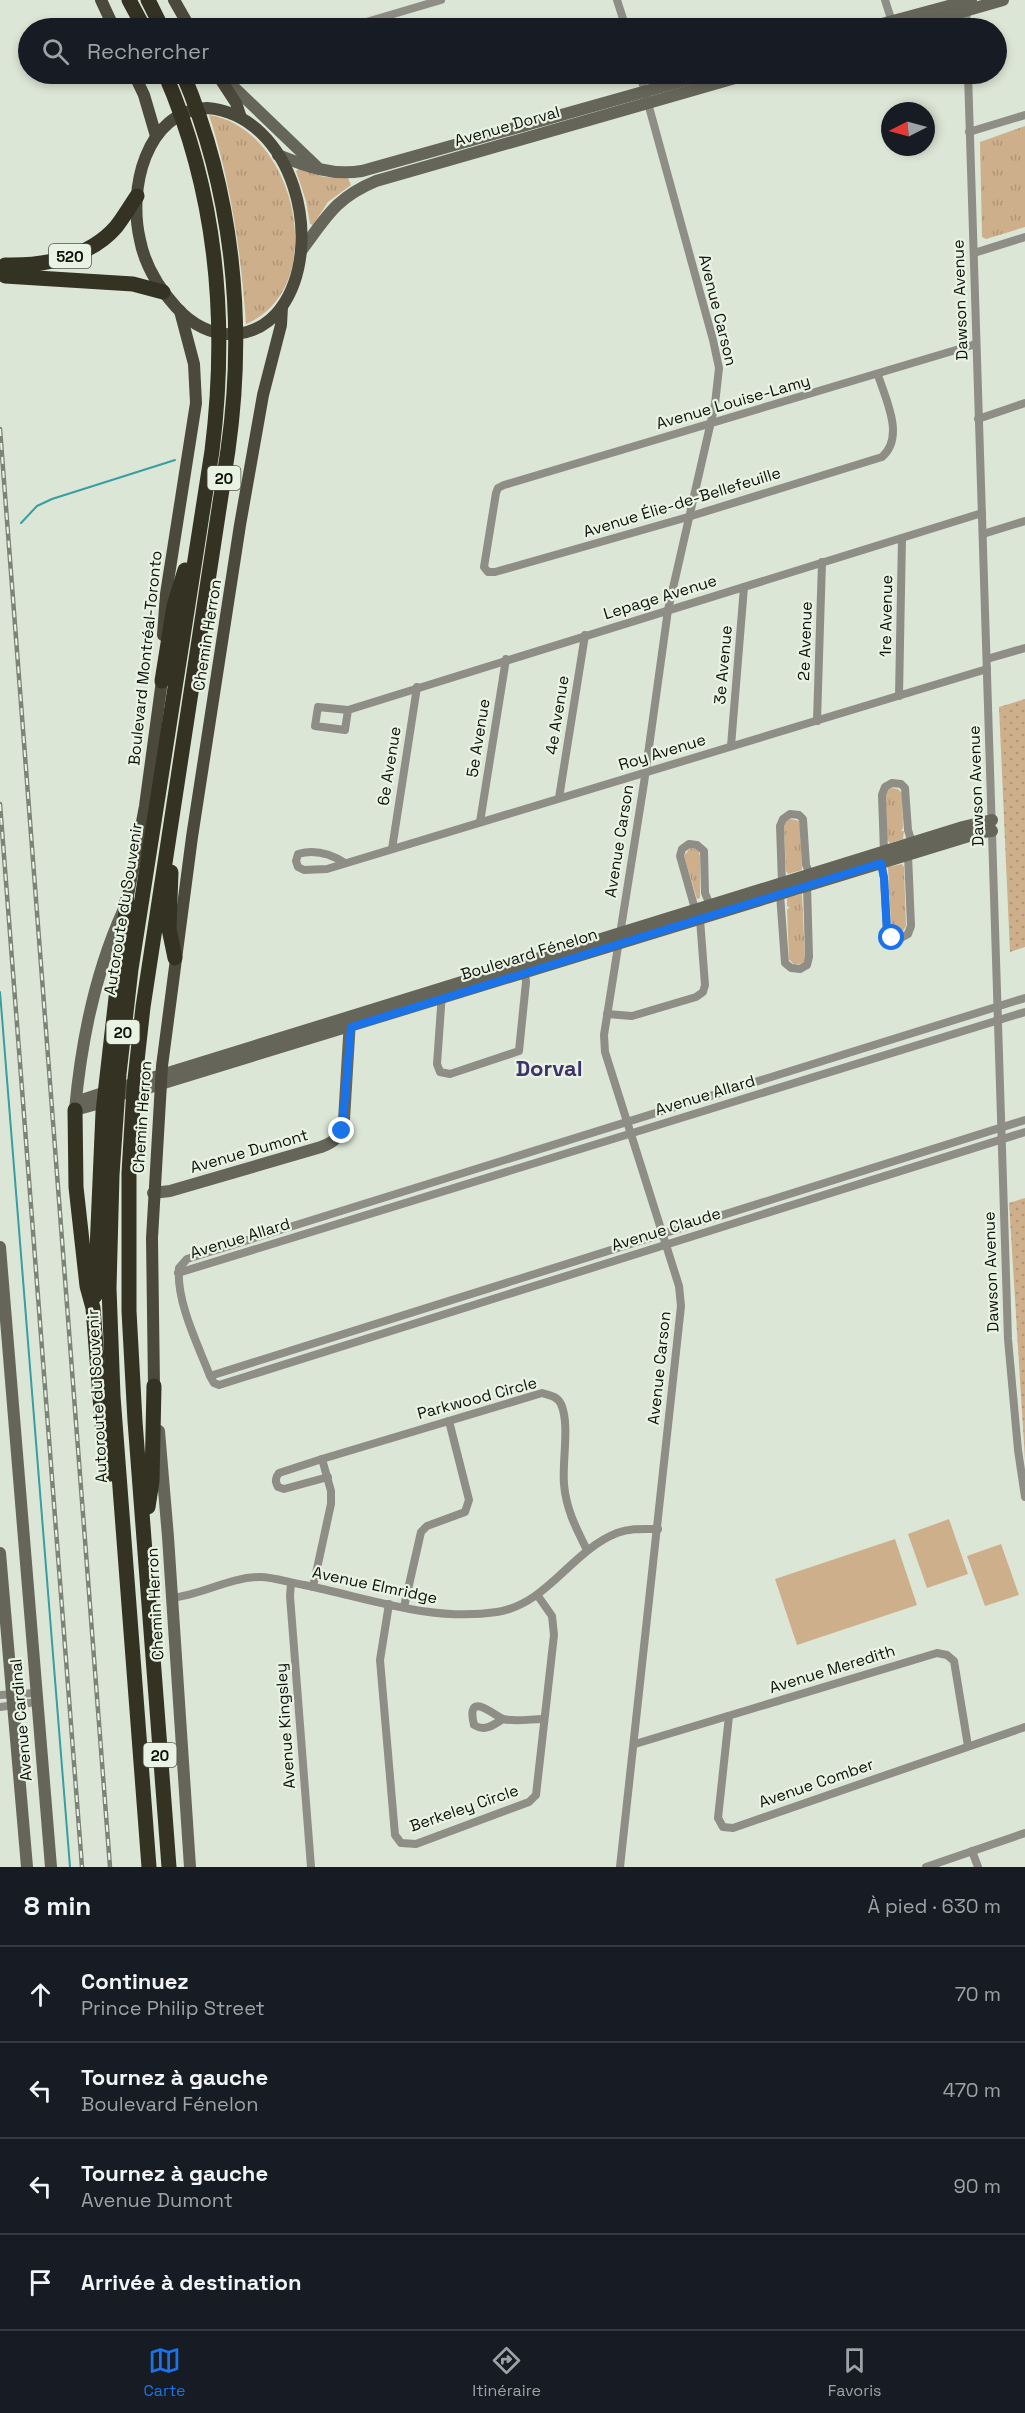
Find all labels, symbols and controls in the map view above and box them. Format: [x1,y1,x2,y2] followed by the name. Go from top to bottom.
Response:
[18,18,1007,84] search box
[39,35,72,68] icon: search
[87,37,209,65] text: Rechercher
[452,101,562,151] street label: Avenue Dorval
[881,102,935,156] north arrow
[947,239,973,361] street label: Dawson Avenue
[49,244,91,268] road number: 520
[694,252,742,368] street label: Avenue Carson
[653,370,813,434] street label: Avenue Louise-Lamy
[581,462,783,542] street label: Avenue Élie-de-Bellefeuille
[208,466,240,490] road number: 20
[123,550,167,766] street label: Boulevard Montréal-Toronto
[601,570,719,624] street label: Lepage Avenue
[875,575,897,657] street label: 1re Avenue
[188,578,226,692] street label: Chemin Herron
[793,601,817,681] street label: 2e Avenue
[709,624,737,706] street label: 3e Avenue
[540,674,574,756] street label: 4e Avenue
[461,697,495,779] street label: 5e Avenue
[372,725,406,807] street label: 6e Avenue
[963,725,989,847] street label: Dawson Avenue
[616,729,708,775] street label: Roy Avenue
[600,783,638,899] street label: Avenue Carson
[99,821,147,997] street label: Autoroute du Souvenir
[458,923,600,985] street label: Boulevard Fénelon
[878,924,904,950] route start
[106,1020,140,1044] road number: 20
[515,1054,583,1082] district label: Dorval
[128,1060,156,1174] street label: Chemin Herron
[652,1070,758,1120] street label: Avenue Allard
[328,1117,354,1143] route end
[188,1124,310,1178] street label: Avenue Dumont
[609,1202,723,1256] street label: Avenue Claude
[978,1211,1004,1333] street label: Dawson Avenue
[187,1213,293,1263] street label: Avenue Allard
[82,1308,112,1484] street label: Autoroute du Souvenir
[643,1310,675,1426] street label: Avenue Carson
[415,1372,539,1424] street label: Parkwood Circle
[142,1547,168,1661] street label: Chemin Herron
[311,1561,439,1609] street label: Avenue Elmridge
[767,1640,897,1698] street label: Avenue Meredith
[5,1658,37,1782] street label: Avenue Cardinal
[270,1662,300,1790] street label: Avenue Kingsley
[144,1743,176,1767] road number: 20
[756,1753,876,1813] street label: Avenue Comber
[407,1780,521,1836] street label: Berkeley Circle
[24,1889,91,1923] text: 8 min
[868,1893,1001,1919] text: À pied · 630 m
[81,1967,189,1995] text: Continuez
[24,1978,57,2011] icon: ahead
[955,1981,1001,2007] text: 70 m
[81,1995,265,2021] text: Prince Philip Street
[81,2063,268,2091] text: Tournez à gauche
[24,2074,57,2107] icon: left
[943,2077,1001,2103] text: 470 m
[81,2091,258,2117] text: Boulevard Fénelon
[81,2159,268,2187] text: Tournez à gauche
[24,2170,57,2203] icon: left
[954,2173,1001,2199] text: 90 m
[81,2187,233,2213] text: Avenue Dumont
[24,2266,57,2299] icon: arrive
[81,2268,302,2296] text: Arrivée à destination
[143,2344,185,2401] tab: Carte
[472,2344,541,2401] tab: Itinéraire
[828,2344,882,2401] tab: Favoris

